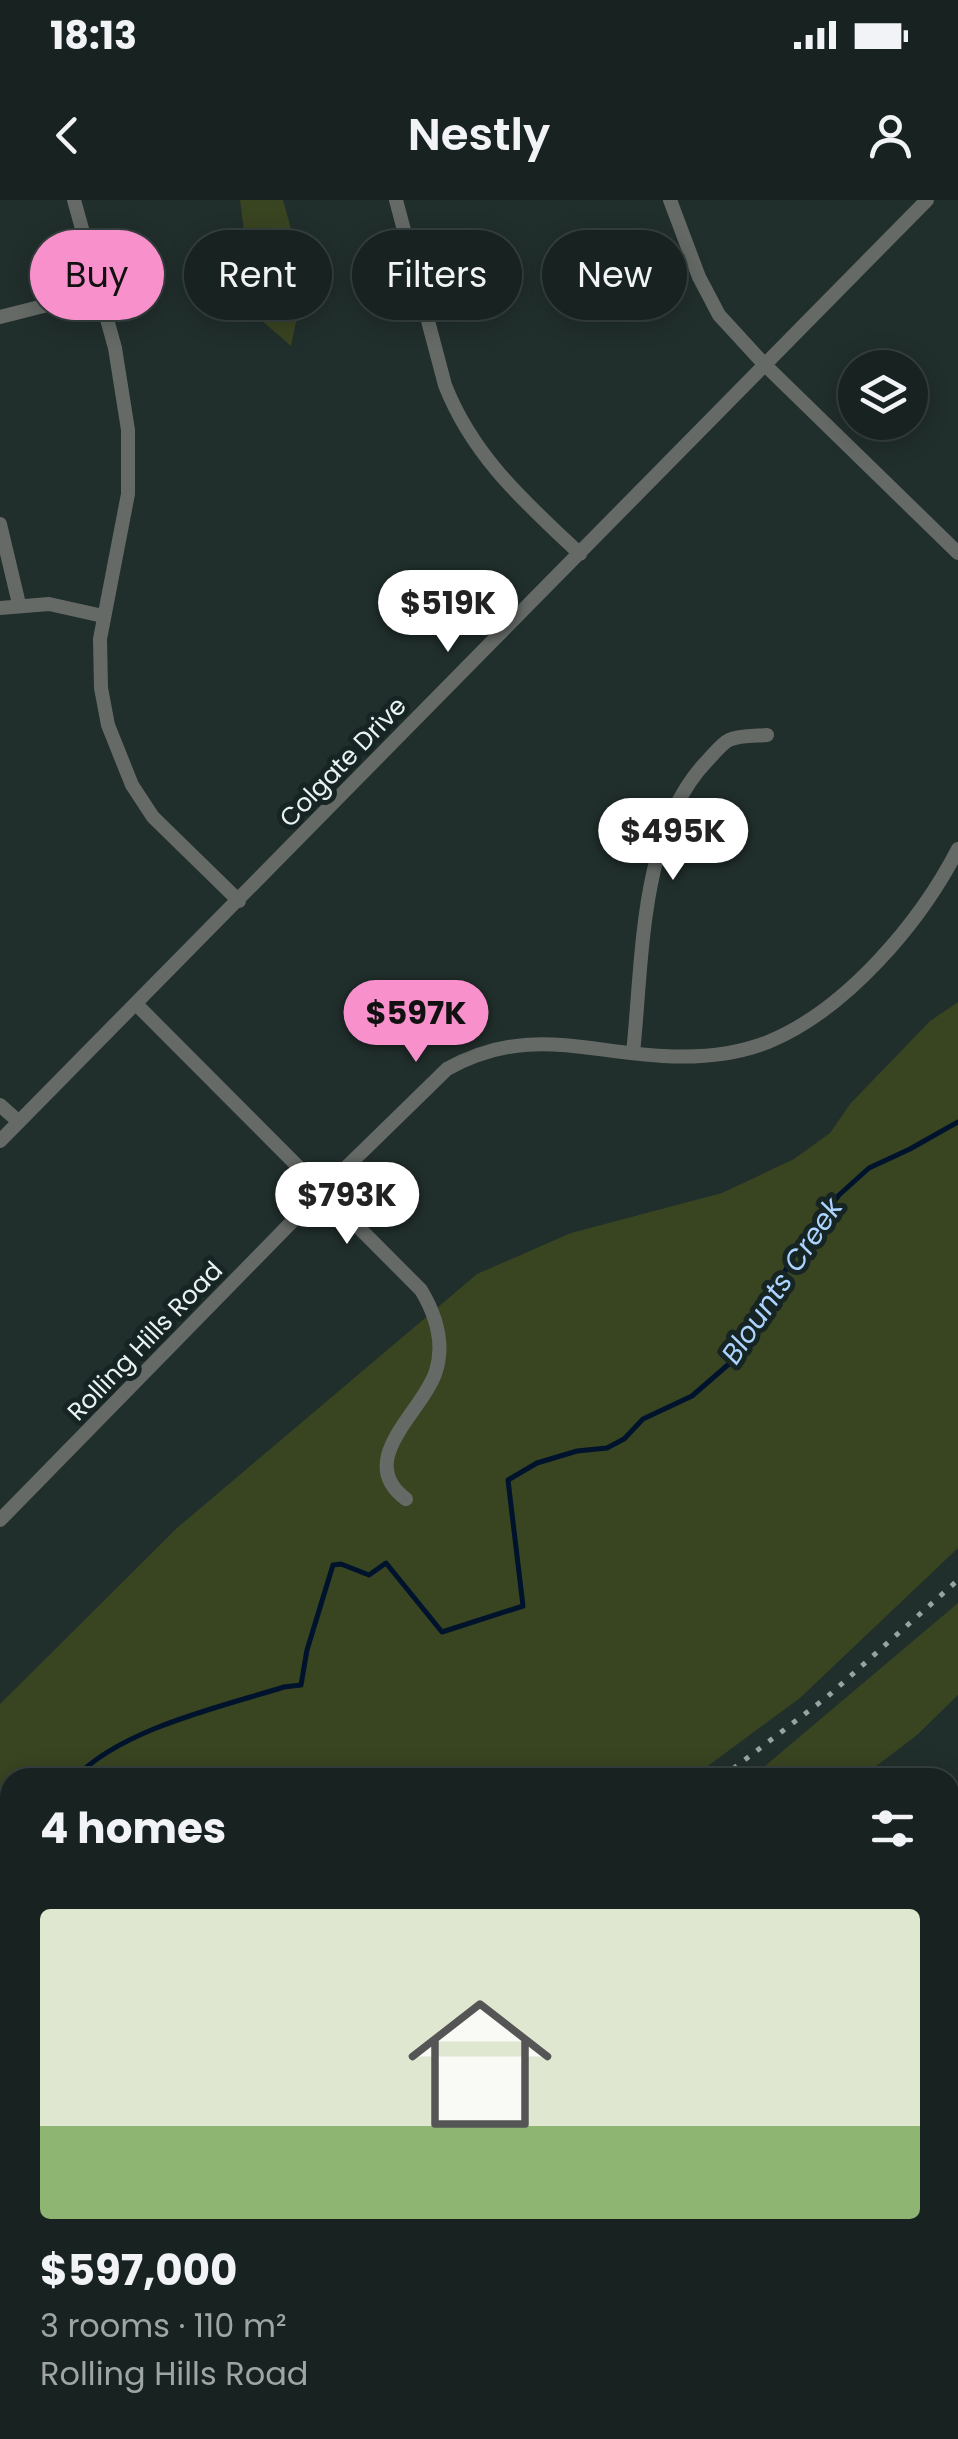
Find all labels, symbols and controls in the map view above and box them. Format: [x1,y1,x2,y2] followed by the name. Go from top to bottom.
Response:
[50,9,137,62] text: 18:13
[408,103,550,166] text: Nestly
[40,108,95,163] icon: back
[863,108,918,163] icon: person
[30,230,164,320] chip: Buy
[184,230,332,320] chip: Rent
[352,230,522,320] chip: Filters
[542,230,687,320] chip: New
[838,350,928,440] map controls
[838,350,928,440] button: layers
[378,570,518,655] pin: $519K
[400,580,496,625] text: $519K
[272,689,414,835] street label: Colgate Drive
[603,798,743,883] pin: $495K
[620,808,726,853] text: $495K
[346,980,486,1065] pin: $597K
[366,990,466,1035] text: $597K
[277,1162,417,1247] pin: $793K
[297,1172,397,1217] text: $793K
[712,1189,853,1372] water label: Blounts Creek
[60,1253,230,1429] street label: Rolling Hills Road
[40,1799,226,1858] text: 4 homes
[865,1801,920,1856] icon: filters
[390,1974,570,2154] icon: home
[40,2241,237,2300] text: $597,000
[40,2303,286,2348] text: 3 rooms · 110 m²
[40,2351,308,2396] text: Rolling Hills Road

